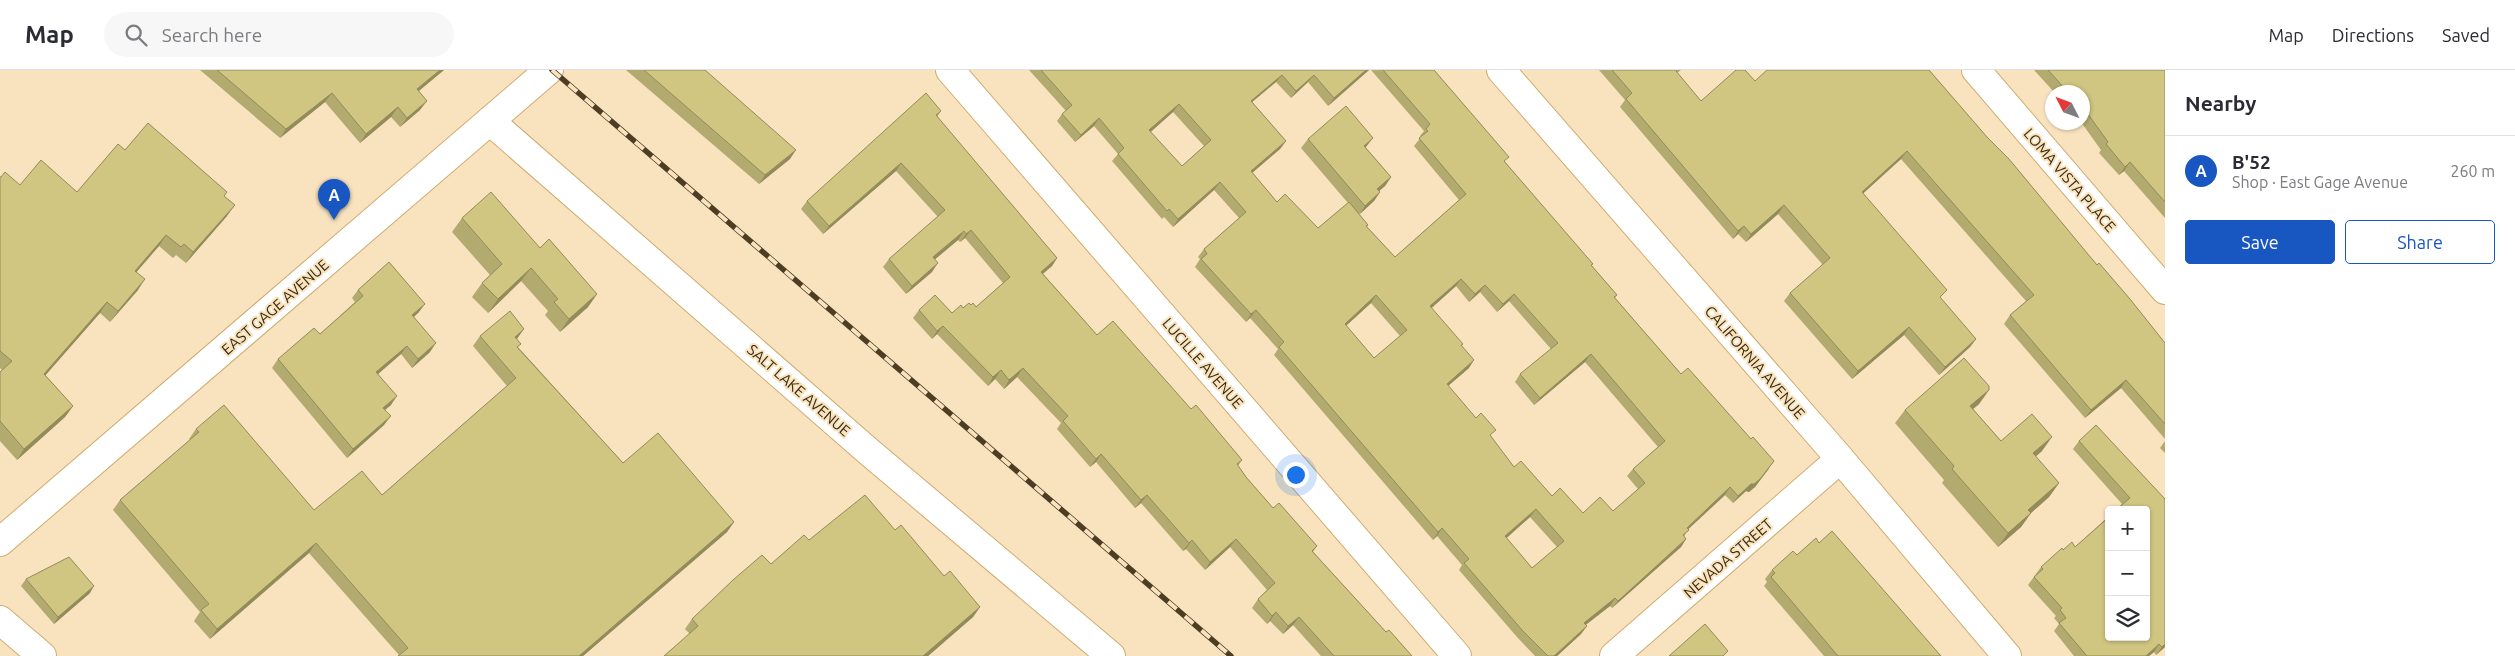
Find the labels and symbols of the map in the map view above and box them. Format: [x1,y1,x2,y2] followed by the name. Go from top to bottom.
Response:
[2045,85,2090,130] north arrow
[2021,125,2119,235] street label: LOMA VISTA PLACE
[318,179,350,220] pin: A
[218,256,332,358] street label: EAST GAGE AVENUE
[1701,302,1809,422] street label: CALIFORNIA AVENUE
[1159,314,1247,412] street label: LUCILLE AVENUE
[744,341,854,439] street label: SALT LAKE AVENUE
[1283,462,1309,488] your location
[1680,514,1776,601] street label: NEVADA STREET

